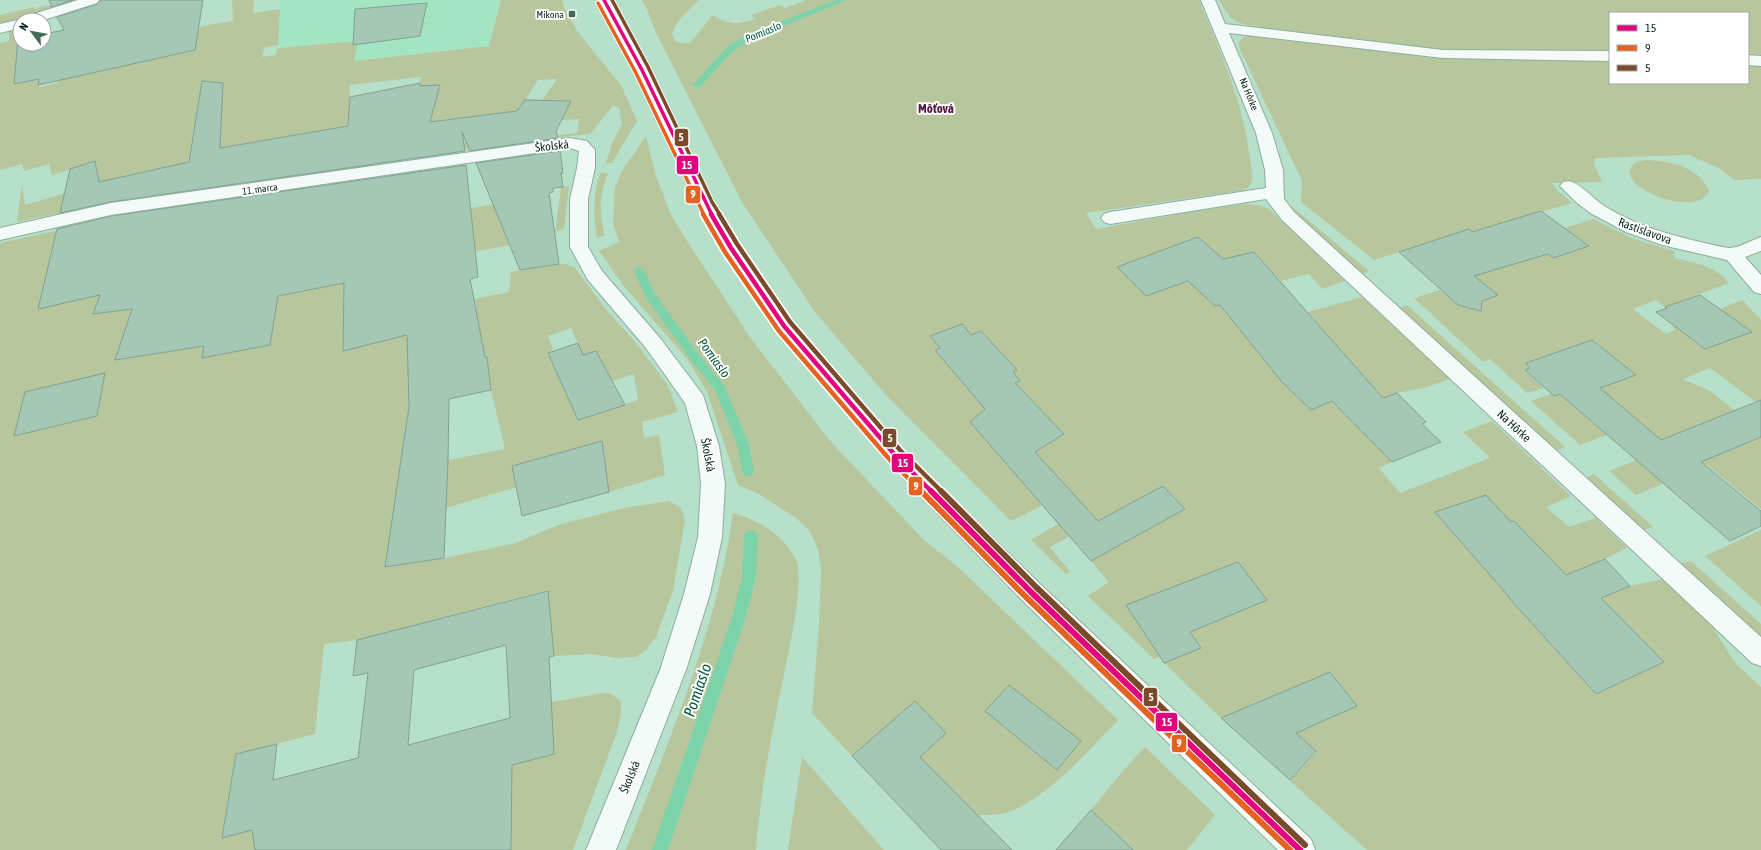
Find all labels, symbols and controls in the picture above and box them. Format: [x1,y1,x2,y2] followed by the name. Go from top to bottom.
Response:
[537,9,564,20] place label: Mikona
[567,9,577,19] marker: Mikona
[12,12,52,52] north arrow
[1609,12,1749,84] legend
[743,19,783,45] water label: Pomiaslo
[17,21,30,33] text: N
[1645,21,1656,35] text: 15
[1645,41,1651,55] text: 9
[1645,61,1651,75] text: 5
[1238,76,1261,112] street label: Na Hôrke
[918,101,954,116] district label: Môťová
[674,128,689,147] line badge: 5
[678,131,684,143] text: 5
[534,137,570,155] street label: Školská
[676,155,699,175] line badge: 15
[682,159,692,171] text: 15
[242,181,279,197] street label: 11. marca
[685,185,701,204] line badge: 9
[690,188,696,200] text: 9
[1616,215,1674,247] street label: Rastislavova
[695,336,733,380] water label: Pomiaslo
[1494,407,1534,445] street label: Na Hôrke
[882,428,897,448] line badge: 5
[887,432,893,444] text: 5
[698,437,718,473] street label: Školská
[891,453,914,473] line badge: 15
[898,457,908,469] text: 15
[908,476,923,496] line badge: 9
[913,480,919,492] text: 9
[680,661,714,719] water label: Pomiaslo
[1143,687,1158,707] line badge: 5
[1148,691,1154,703] text: 5
[1155,712,1178,732] line badge: 15
[1162,716,1172,728] text: 15
[1171,734,1187,753] line badge: 9
[1176,737,1182,749] text: 9
[617,759,643,795] street label: Školská

